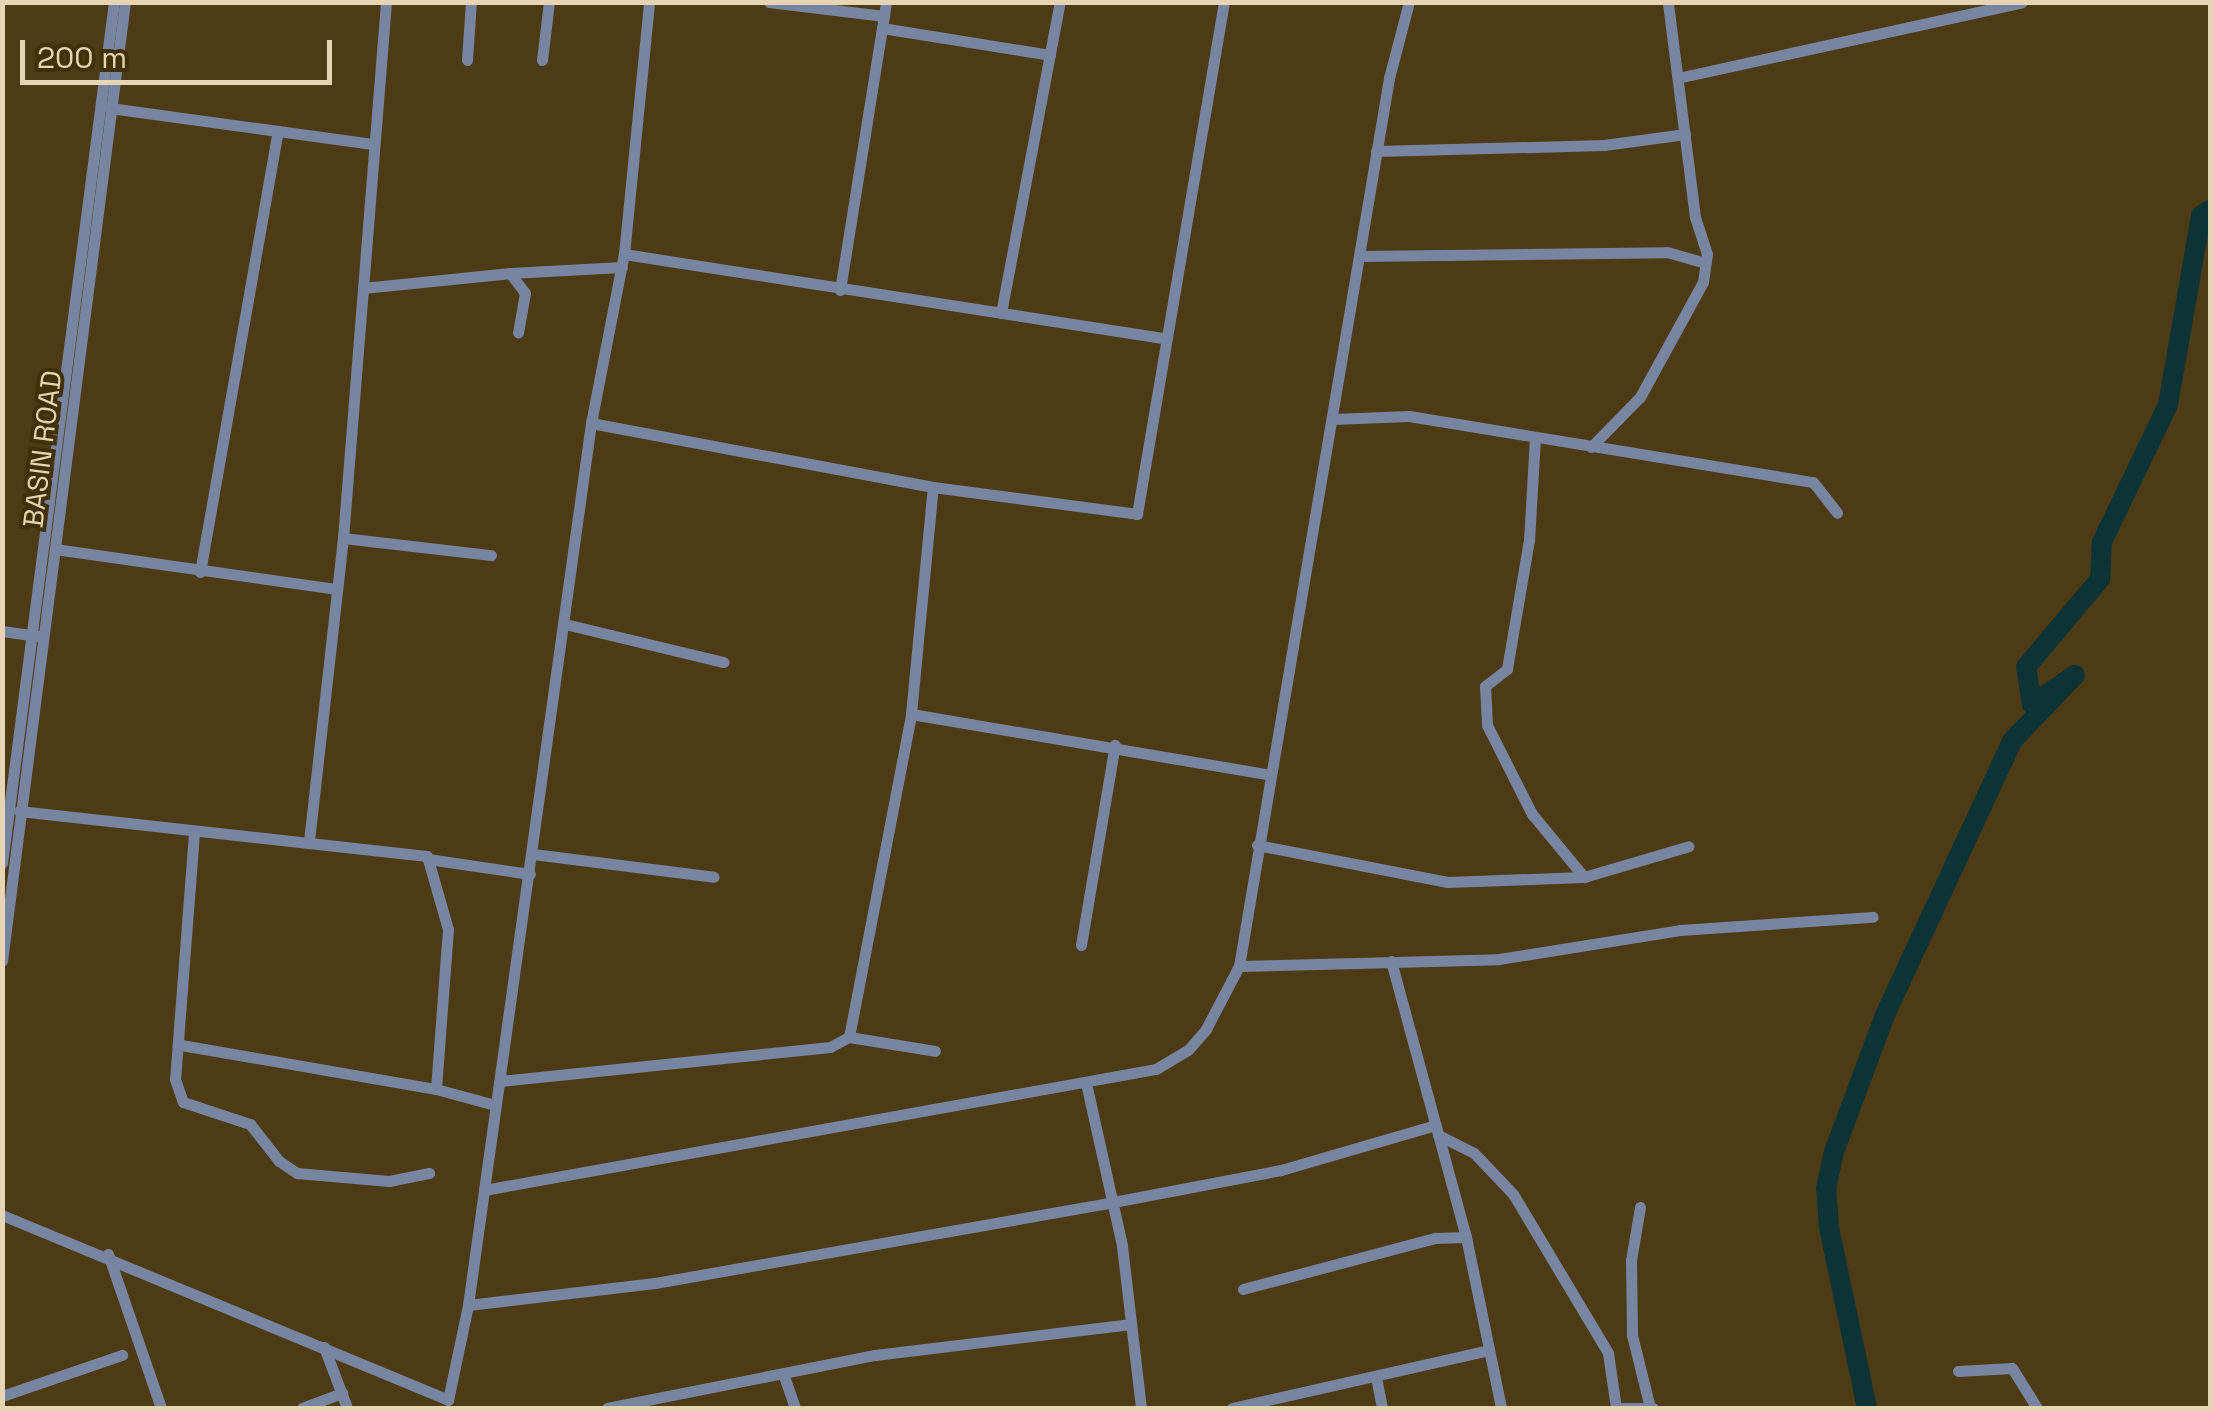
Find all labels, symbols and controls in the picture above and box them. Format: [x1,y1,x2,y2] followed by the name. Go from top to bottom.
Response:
[25,20,338,82] scale bar
[37,38,127,77] text: 200 m
[16,369,68,529] street label: BASIN ROAD

